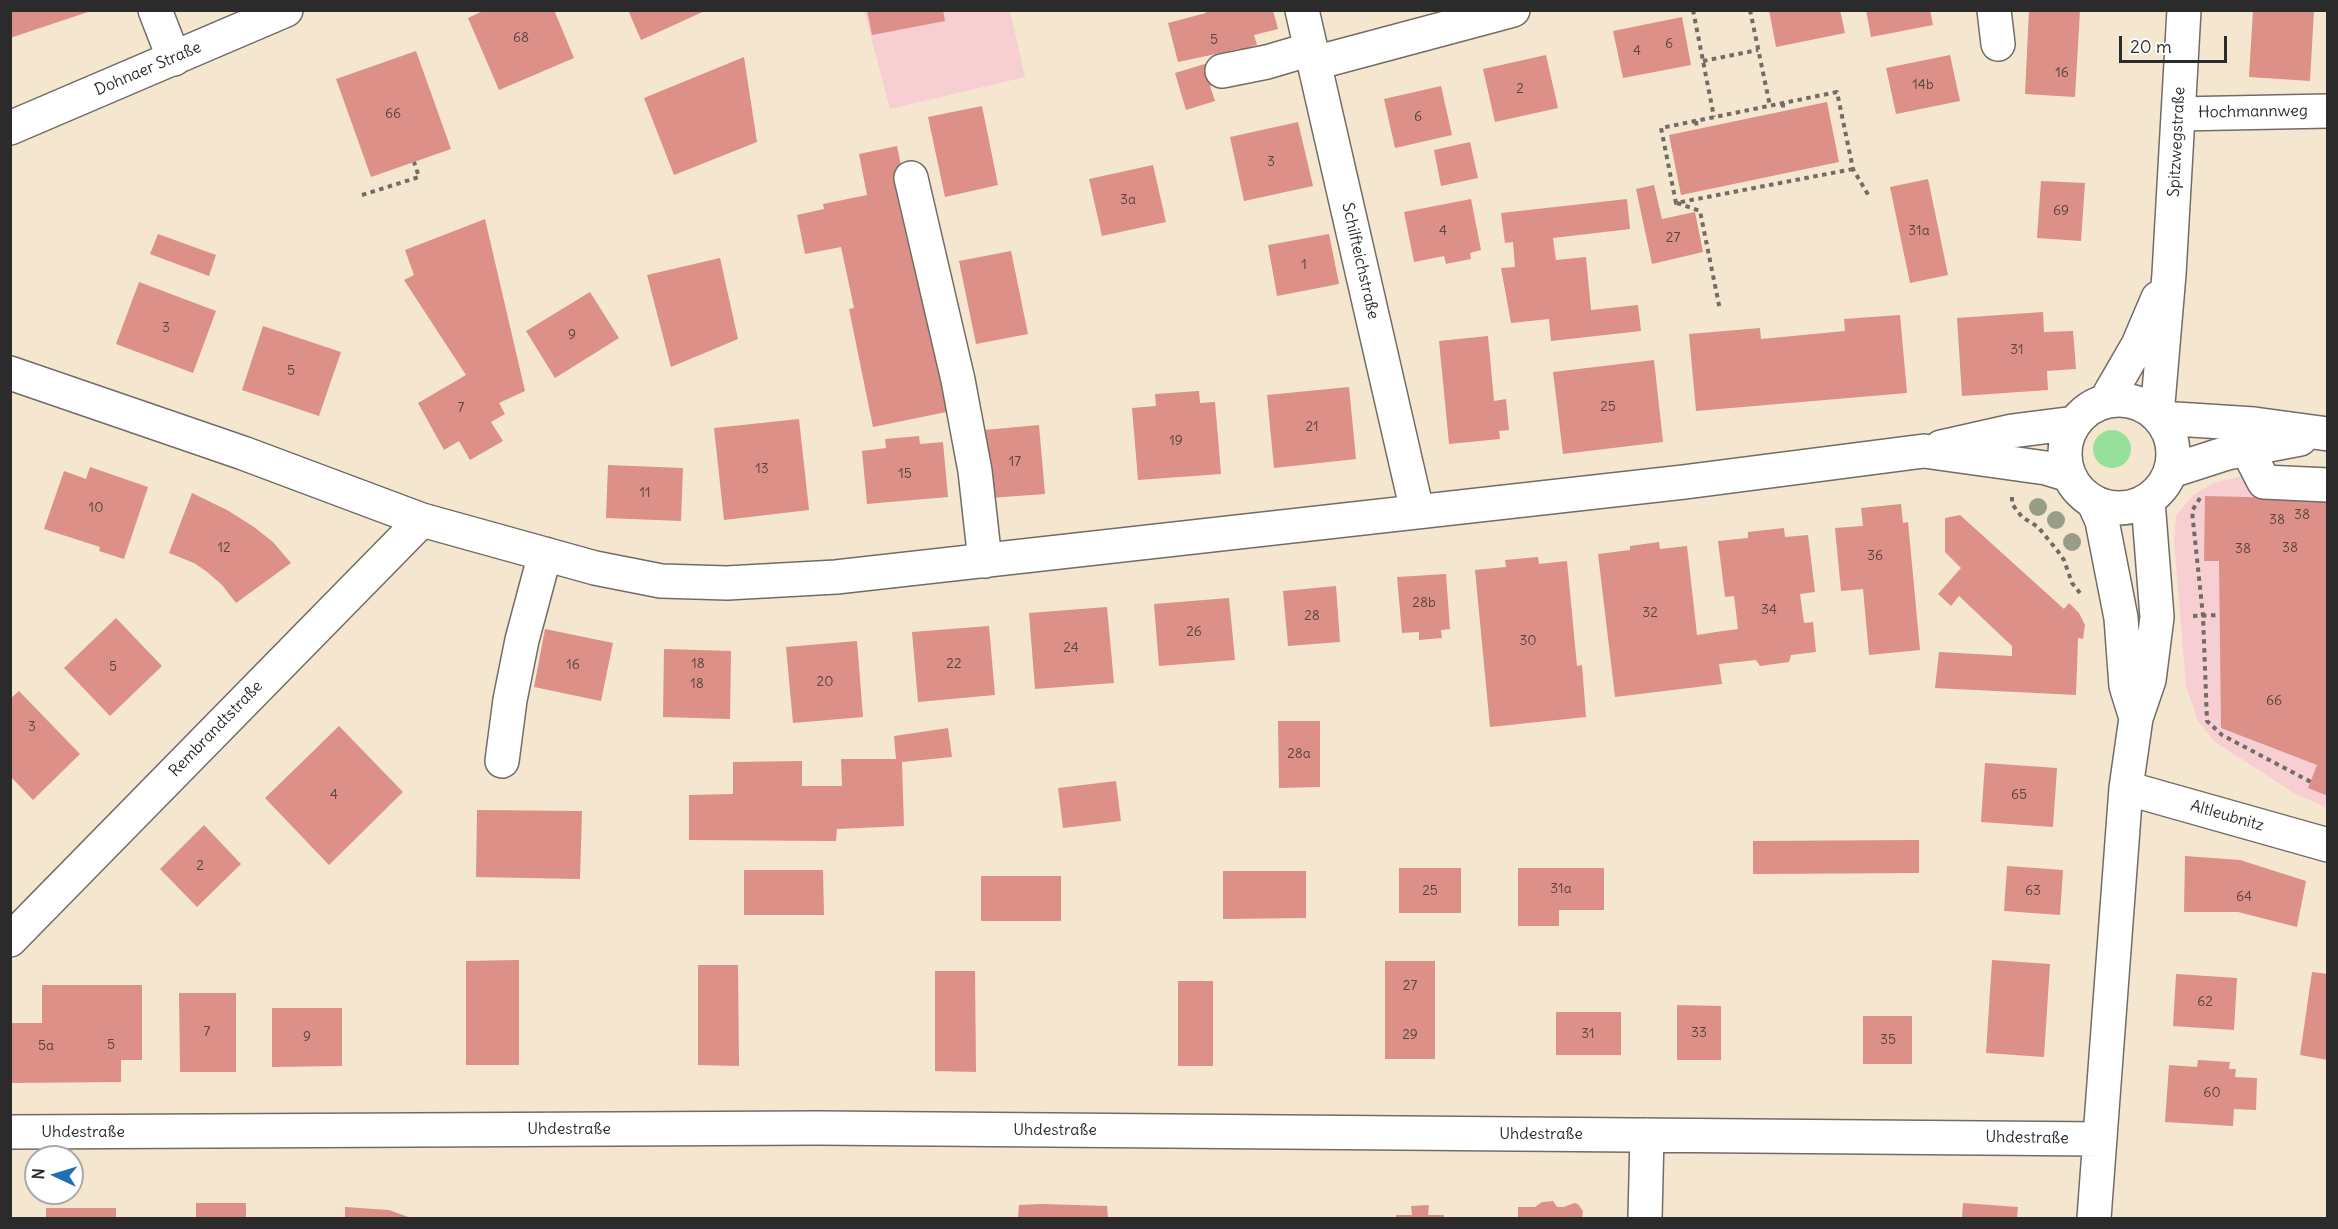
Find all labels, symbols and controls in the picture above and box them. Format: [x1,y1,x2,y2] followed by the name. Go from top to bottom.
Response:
[2122,24,2230,62] scale bar
[513,30,529,46] house number: 68
[1210,32,1218,48] house number: 5
[2130,35,2172,58] text: 20 m
[1665,36,1673,52] house number: 6
[92,38,204,100] street label: Dohnaer Straße
[1633,43,1641,59] house number: 4
[2055,65,2069,81] house number: 16
[1912,77,1934,93] house number: 14b
[1516,81,1524,97] house number: 2
[2165,86,2189,198] street label: Spitzwegstraße
[2198,101,2308,123] street label: Hochmannweg
[385,106,401,122] house number: 66
[1414,109,1422,125] house number: 6
[1267,154,1275,170] house number: 3
[1120,192,1136,208] house number: 3a
[1337,201,1383,321] street label: Schilfteichstraße
[2053,203,2069,219] house number: 69
[1439,223,1447,239] house number: 4
[1908,223,1930,239] house number: 31a
[1666,230,1680,246] house number: 27
[1301,257,1307,273] house number: 1
[162,320,170,336] house number: 3
[568,327,576,343] house number: 9
[2010,342,2024,358] house number: 31
[287,363,295,379] house number: 5
[1600,399,1616,415] house number: 25
[458,400,464,416] house number: 7
[1305,419,1319,435] house number: 21
[1169,433,1183,449] house number: 19
[1009,454,1021,470] house number: 17
[755,461,769,477] house number: 13
[898,466,912,482] house number: 15
[639,485,651,501] house number: 11
[89,500,103,516] house number: 10
[2294,507,2310,523] house number: 38
[2269,512,2285,528] house number: 38
[217,540,231,556] house number: 12
[2282,540,2298,556] house number: 38
[2235,541,2251,557] house number: 38
[1867,548,1883,564] house number: 36
[1412,595,1436,611] house number: 28b
[1761,602,1777,618] house number: 34
[1642,605,1658,621] house number: 32
[1304,608,1320,624] house number: 28
[1186,624,1202,640] house number: 26
[1519,633,1537,649] house number: 30
[1063,640,1079,656] house number: 24
[691,656,705,672] house number: 18
[946,656,962,672] house number: 22
[566,657,580,673] house number: 16
[109,659,117,675] house number: 5
[817,674,833,690] house number: 20
[690,676,704,692] house number: 18
[165,677,267,781] street label: Rembrandtstraße
[2266,693,2282,709] house number: 66
[28,719,36,735] house number: 3
[1287,746,1311,762] house number: 28a
[330,787,338,803] house number: 4
[2011,787,2027,803] house number: 65
[2188,796,2266,836] street label: Altleubnitz
[196,858,204,874] house number: 2
[1550,881,1572,897] house number: 31a
[1422,883,1438,899] house number: 25
[2025,883,2041,899] house number: 63
[2236,889,2252,905] house number: 64
[1403,978,1417,994] house number: 27
[2197,994,2213,1010] house number: 62
[204,1024,210,1040] house number: 7
[1691,1025,1707,1041] house number: 33
[1581,1026,1595,1042] house number: 31
[1402,1027,1418,1043] house number: 29
[303,1029,311,1045] house number: 9
[1880,1032,1896,1048] house number: 35
[107,1037,115,1053] house number: 5
[38,1038,54,1054] house number: 5a
[2203,1085,2221,1101] house number: 60
[527,1119,611,1139] street label: Uhdestraße
[1013,1120,1097,1140] street label: Uhdestraße
[41,1122,125,1142] street label: Uhdestraße
[1499,1124,1583,1144] street label: Uhdestraße
[1985,1128,2069,1148] street label: Uhdestraße
[24,1145,84,1205] north arrow
[28,1168,48,1180] text: N

